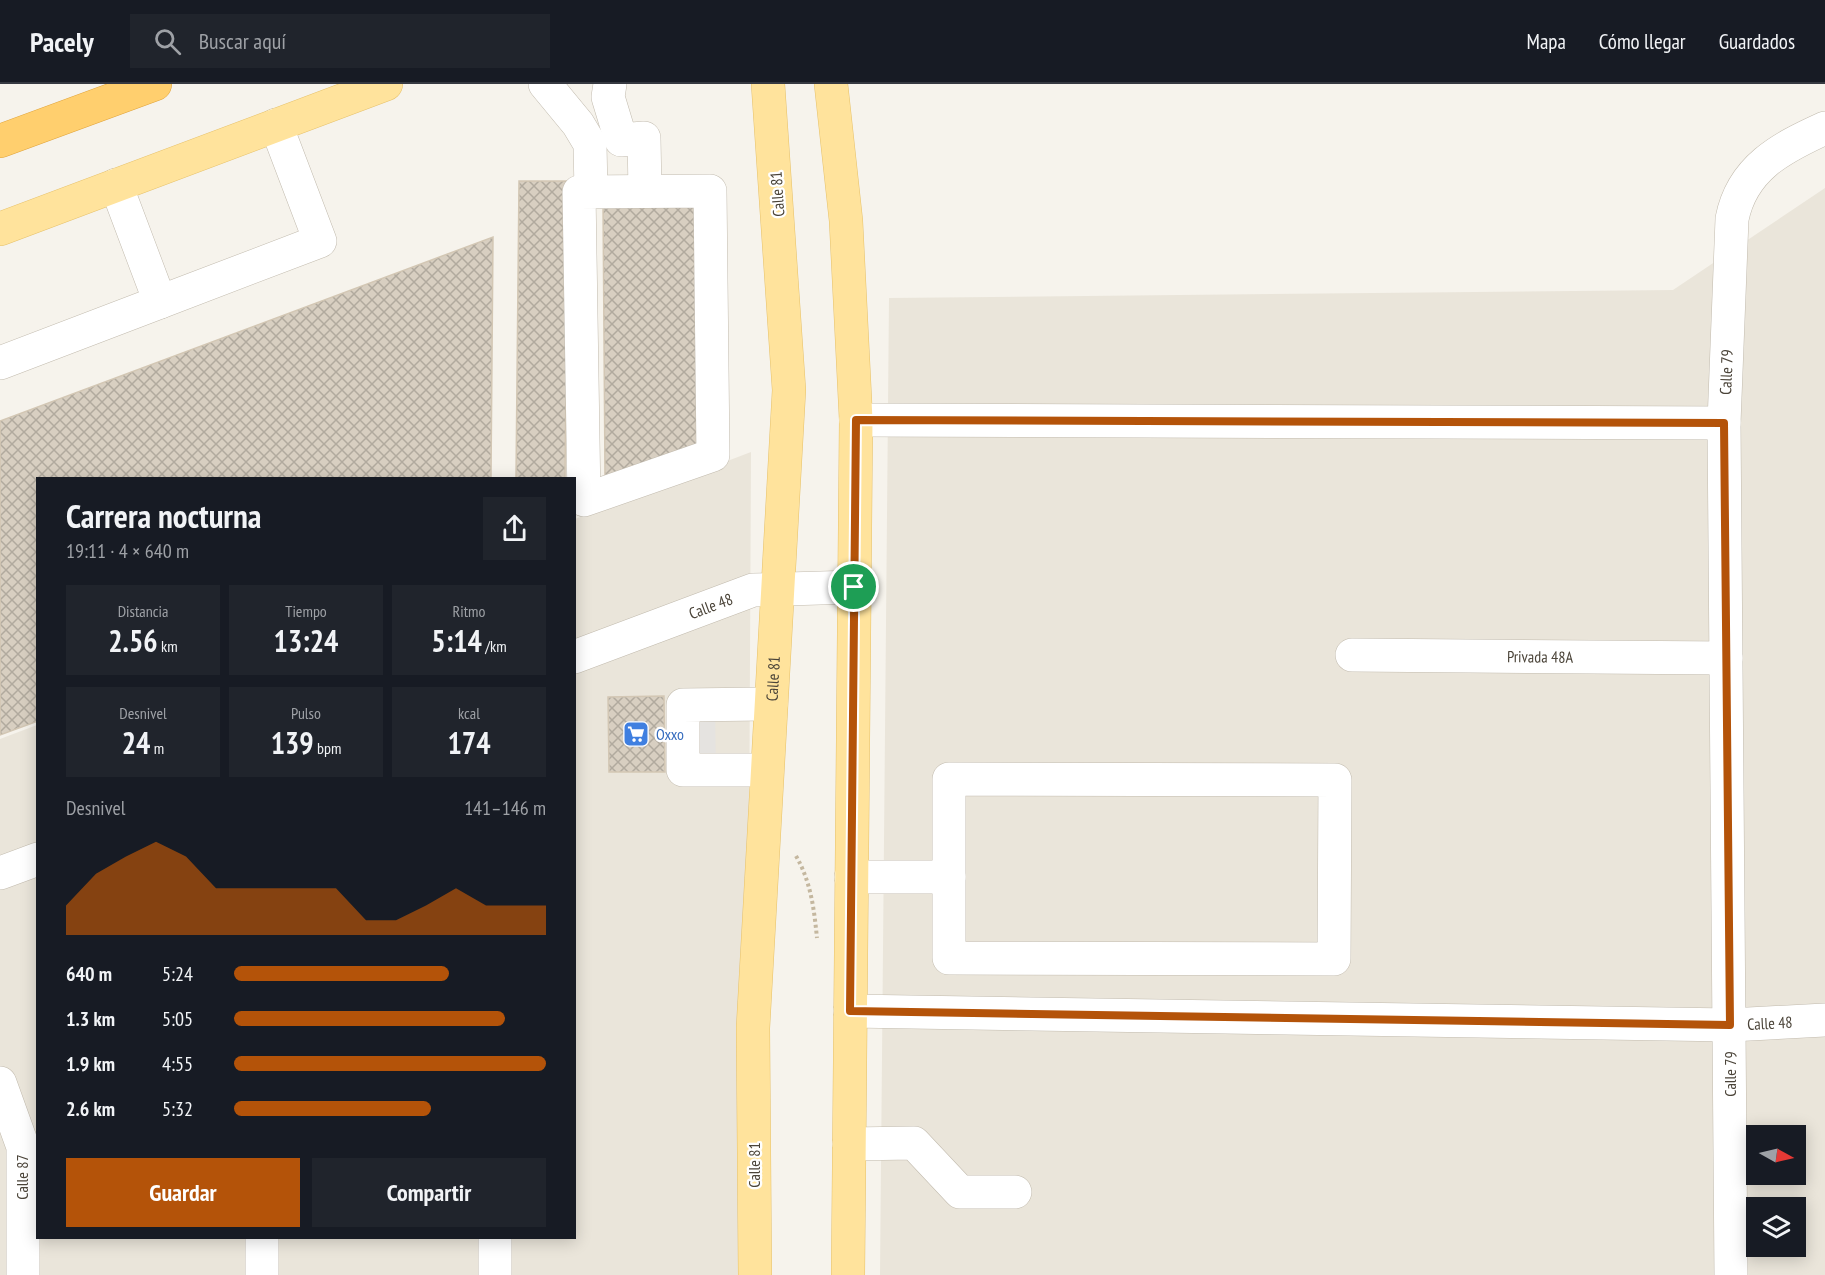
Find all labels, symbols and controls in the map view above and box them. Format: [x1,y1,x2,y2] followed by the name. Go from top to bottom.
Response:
[130,14,550,68] search box
[30,23,94,60] text: Pacely
[151,25,184,58] icon: search
[199,27,286,55] text: Buscar aquí
[1527,28,1566,55] text: Mapa
[1599,28,1686,55] text: Cómo llegar
[1719,28,1795,55] text: Guardados
[765,171,789,217] street label: Calle 81
[1715,349,1737,395] street label: Calle 79
[66,494,261,537] text: Carrera nocturna
[483,497,546,560] button: share
[66,538,189,564] text: 19:11 · 4 × 640 m
[828,561,879,612] pin
[837,570,870,603] icon: arrive
[686,588,736,623] street label: Calle 48
[118,601,168,621] text: Distancia
[285,601,327,621] text: Tiempo
[453,601,485,621] text: Ritmo
[108,621,158,660] text: 2.56
[274,621,338,660] text: 13:24
[431,621,482,660] text: 5:14
[158,636,178,656] text: km
[482,636,507,656] text: /km
[1507,646,1574,667] street label: Privada 48A
[761,655,784,702] street label: Calle 81
[119,703,167,723] text: Desnivel
[291,703,321,723] text: Pulso
[458,703,480,723] text: kcal
[621,719,651,749] supermarket icon: Oxxo
[122,723,150,762] text: 24
[271,723,314,762] text: 139
[447,723,491,762] text: 174
[656,724,684,744] place label: Oxxo
[150,738,164,758] text: m
[314,738,341,758] text: bpm
[66,795,125,821] text: Desnivel
[464,795,546,821] text: 141–146 m
[66,961,112,987] text: 640 m
[162,961,193,987] text: 5:24
[66,1006,115,1032] text: 1.3 km
[162,1006,193,1032] text: 5:05
[1747,1012,1793,1034] street label: Calle 48
[66,1051,115,1077] text: 1.9 km
[162,1051,193,1077] text: 4:55
[1720,1051,1740,1097] street label: Calle 79
[66,1096,115,1122] text: 2.6 km
[162,1096,193,1122] text: 5:32
[1746,1125,1806,1185] north arrow
[1746,1125,1806,1257] map controls
[744,1142,764,1188] street label: Calle 81
[12,1154,32,1200] street label: Calle 87
[66,1158,300,1227] button: Guardar
[312,1158,546,1227] button: Compartir
[1746,1197,1806,1257] button: layers

